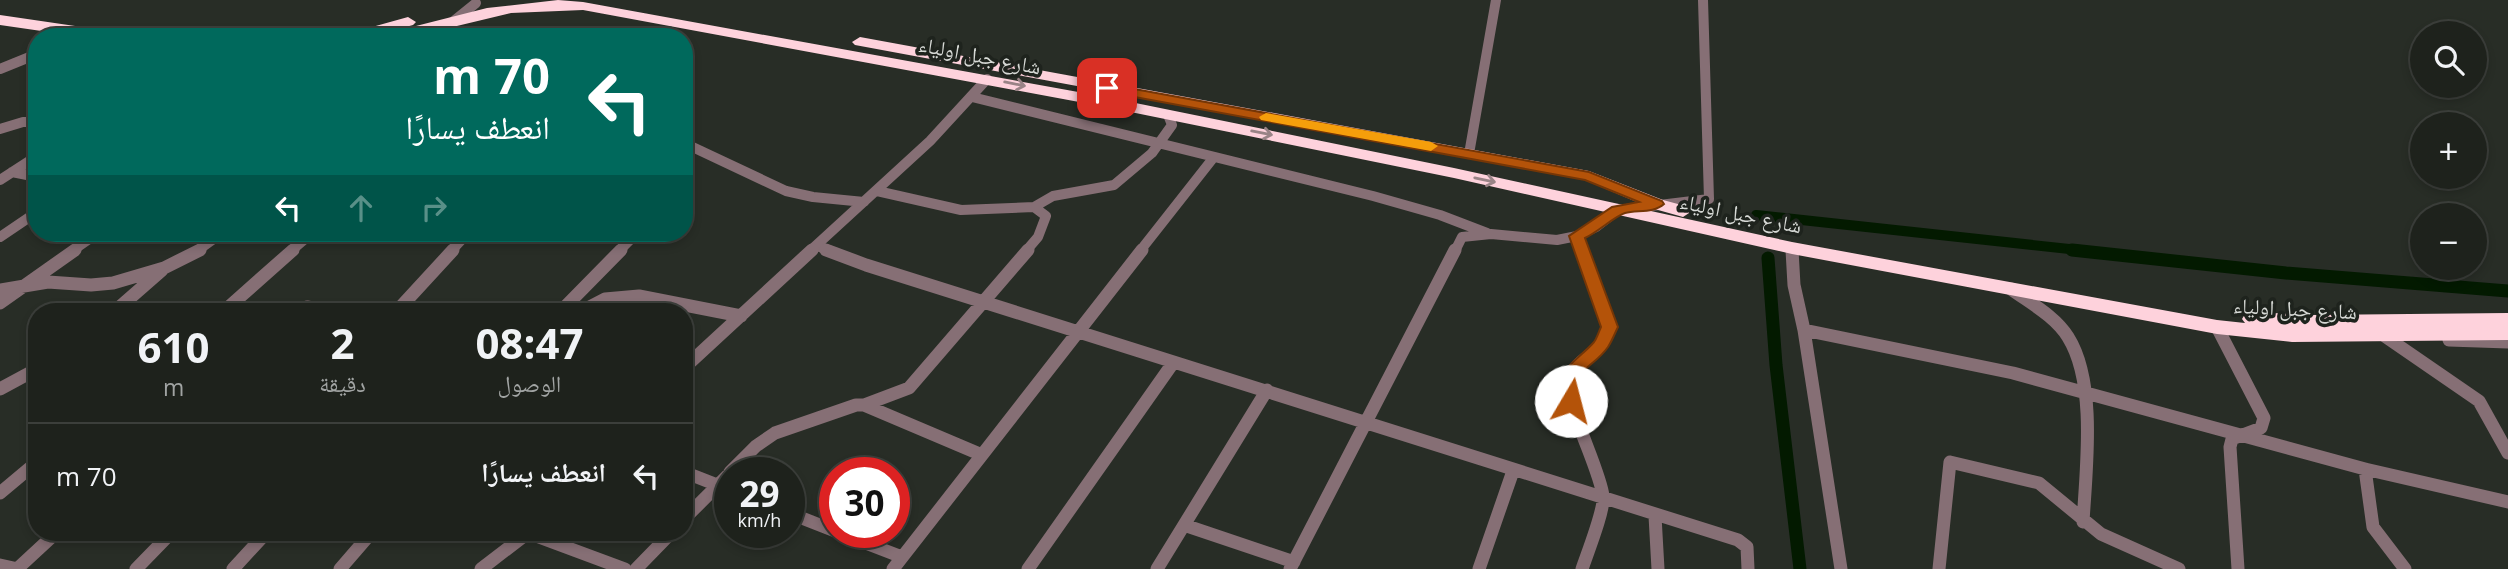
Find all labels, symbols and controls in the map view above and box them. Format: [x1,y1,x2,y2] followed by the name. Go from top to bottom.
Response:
[2410,21,2487,280] map controls
[2410,21,2487,98] button: search
[916,29,1044,81] street label: شارع جبل اولياء
[433,42,550,108] text: 70 m
[574,56,665,147] icon: left
[1077,58,1137,118] pin
[1088,69,1126,107] icon: arrive
[1003,78,1026,92] one-way arrow
[405,105,550,148] text: انعطف يسارًا
[2410,112,2487,189] button: +
[1250,127,1273,141] one-way arrow
[1473,174,1495,187] one-way arrow
[1677,186,1805,240] street label: شارع جبل اولياء
[269,189,307,227] icon: left
[342,189,380,227] icon: ahead
[415,189,453,227] icon: right
[2410,203,2487,280] button: −
[2232,291,2358,325] street label: شارع جبل اولياء
[331,314,355,371] text: 2
[475,314,583,371] text: 08:47
[138,318,210,375] text: 610
[1534,364,1608,438] position arrow
[319,367,366,399] text: دقيقة
[498,367,561,399] text: الوصول
[163,371,184,403] text: m
[481,454,606,490] text: انعطف يسارًا
[627,457,665,495] icon: left
[819,457,910,548] speed limit sign: 30
[56,458,117,494] text: 70 m
[739,470,780,517] text: 29
[738,508,781,532] text: km/h

